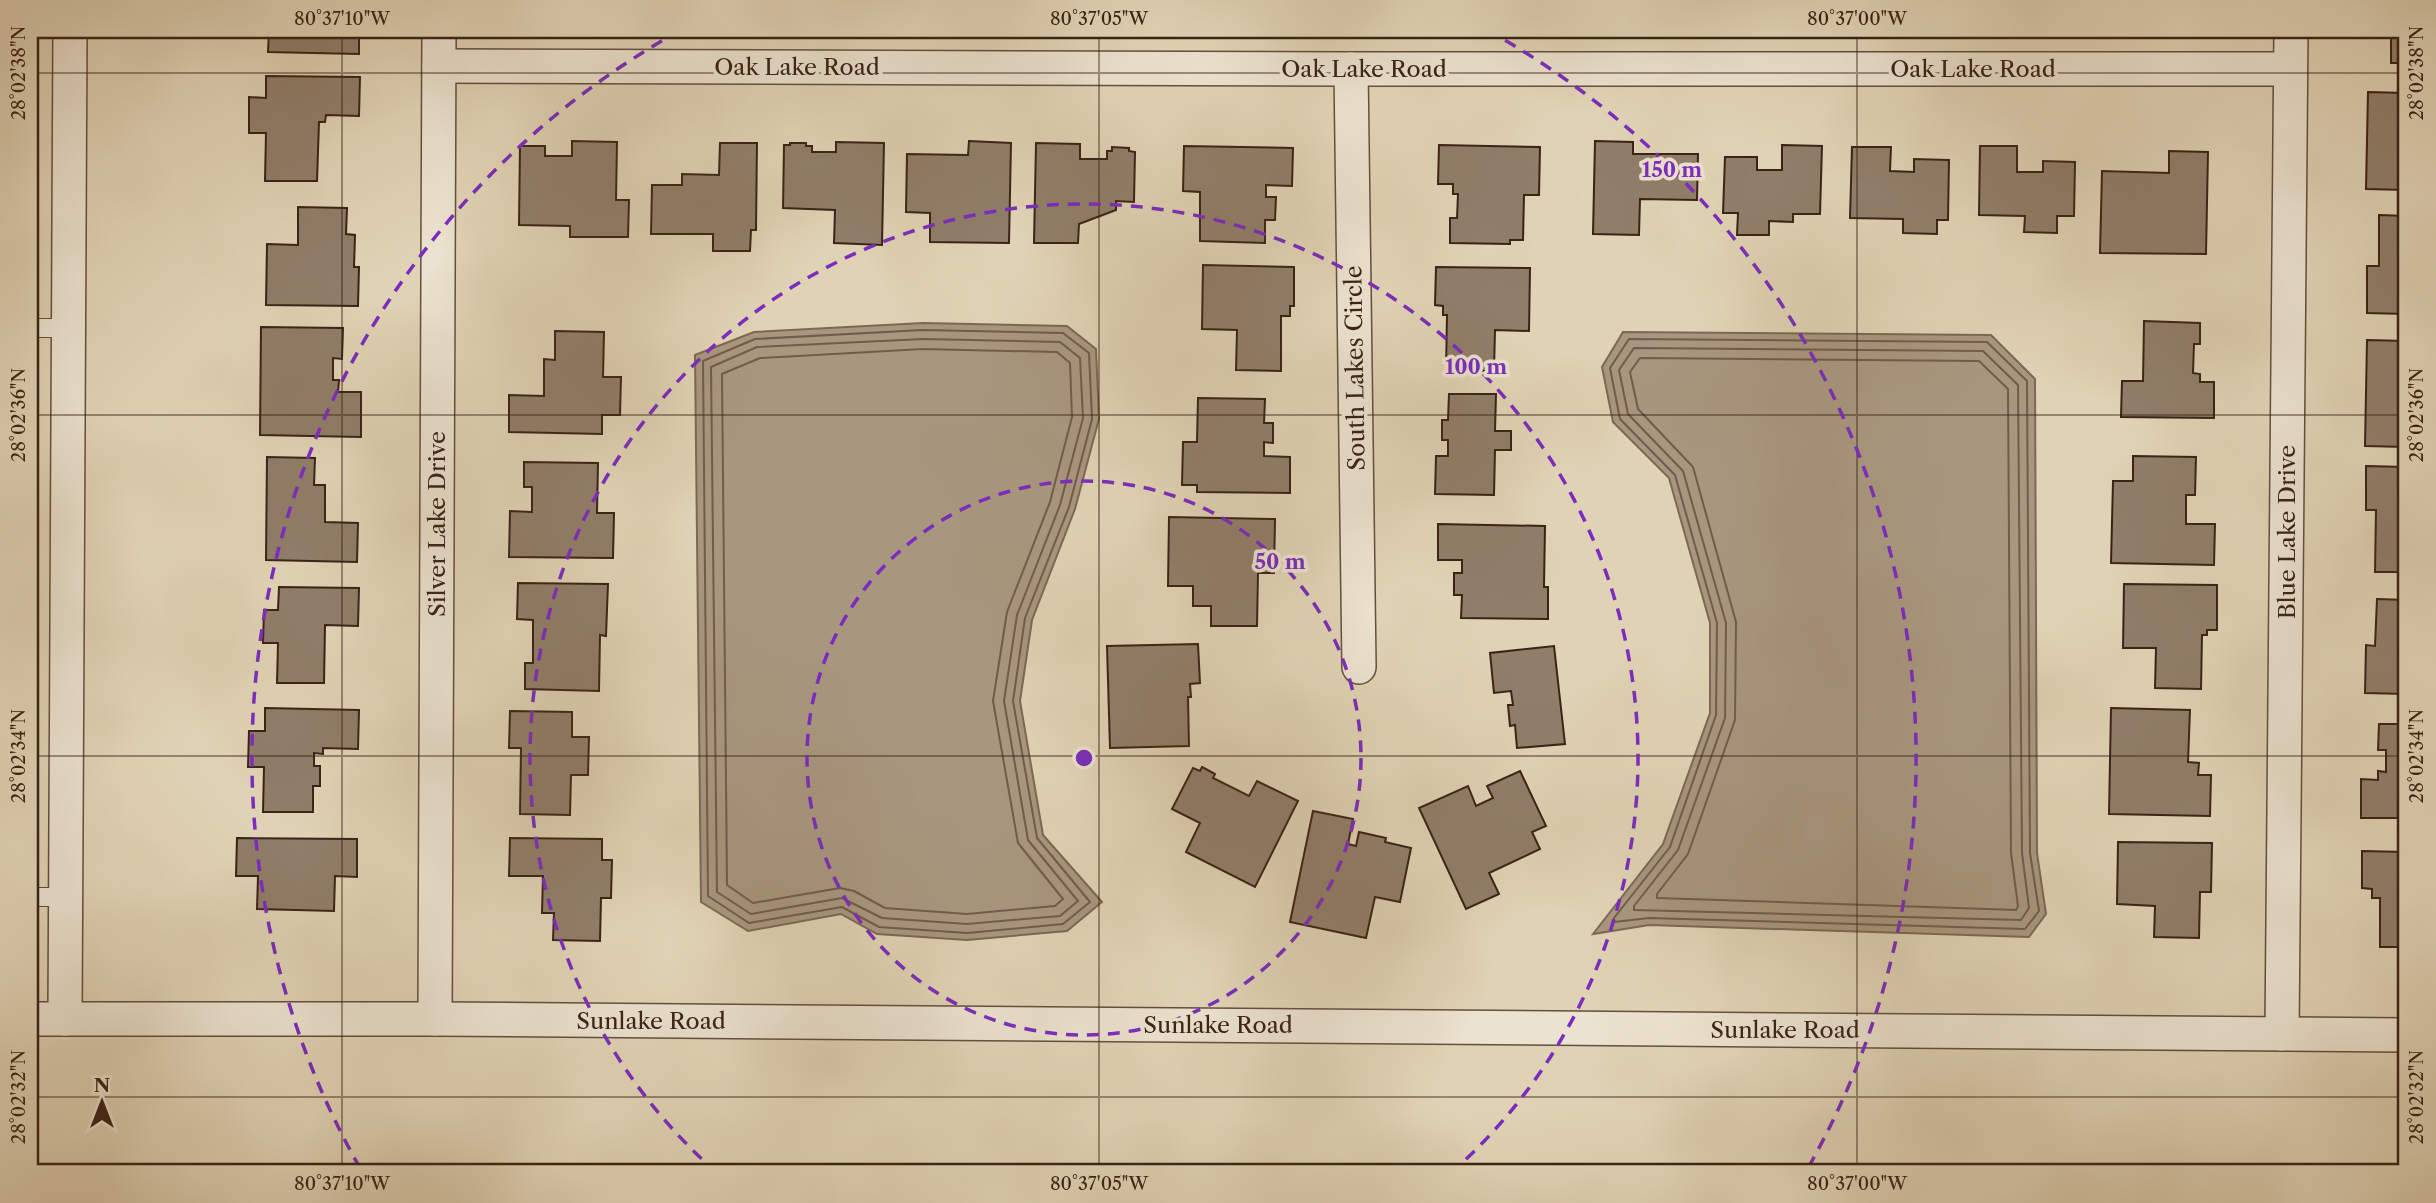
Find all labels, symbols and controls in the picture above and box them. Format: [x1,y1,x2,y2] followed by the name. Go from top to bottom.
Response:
[294,8,391,30] text: 80°37'10"W
[1050,8,1149,30] text: 80°37'05"W
[1807,8,1908,30] text: 80°37'00"W
[8,26,30,120] text: 28°02'38"N
[2406,26,2428,120] text: 28°02'38"N
[714,53,880,81] street label: Oak Lake Road
[1281,55,1447,83] street label: Oak Lake Road
[1890,55,2056,83] street label: Oak Lake Road
[1642,157,1702,182] text: 150 m
[1339,265,1371,471] street label: South Lakes Circle
[1445,354,1507,379] text: 100 m
[8,368,30,462] text: 28°02'36"N
[2406,368,2428,462] text: 28°02'36"N
[423,431,451,617] street label: Silver Lake Drive
[2273,445,2301,619] street label: Blue Lake Drive
[1254,549,1306,574] text: 50 m
[8,709,30,803] text: 28°02'34"N
[2406,709,2428,803] text: 28°02'34"N
[1072,746,1096,770] centre of rings
[576,1007,726,1035] street label: Sunlake Road
[1143,1011,1293,1039] street label: Sunlake Road
[1710,1016,1860,1044] street label: Sunlake Road
[8,1050,30,1144] text: 28°02'32"N
[2406,1050,2428,1144] text: 28°02'32"N
[66,1066,136,1136] north arrow
[94,1074,110,1097] text: N
[294,1173,391,1195] text: 80°37'10"W
[1050,1173,1149,1195] text: 80°37'05"W
[1807,1173,1908,1195] text: 80°37'00"W

